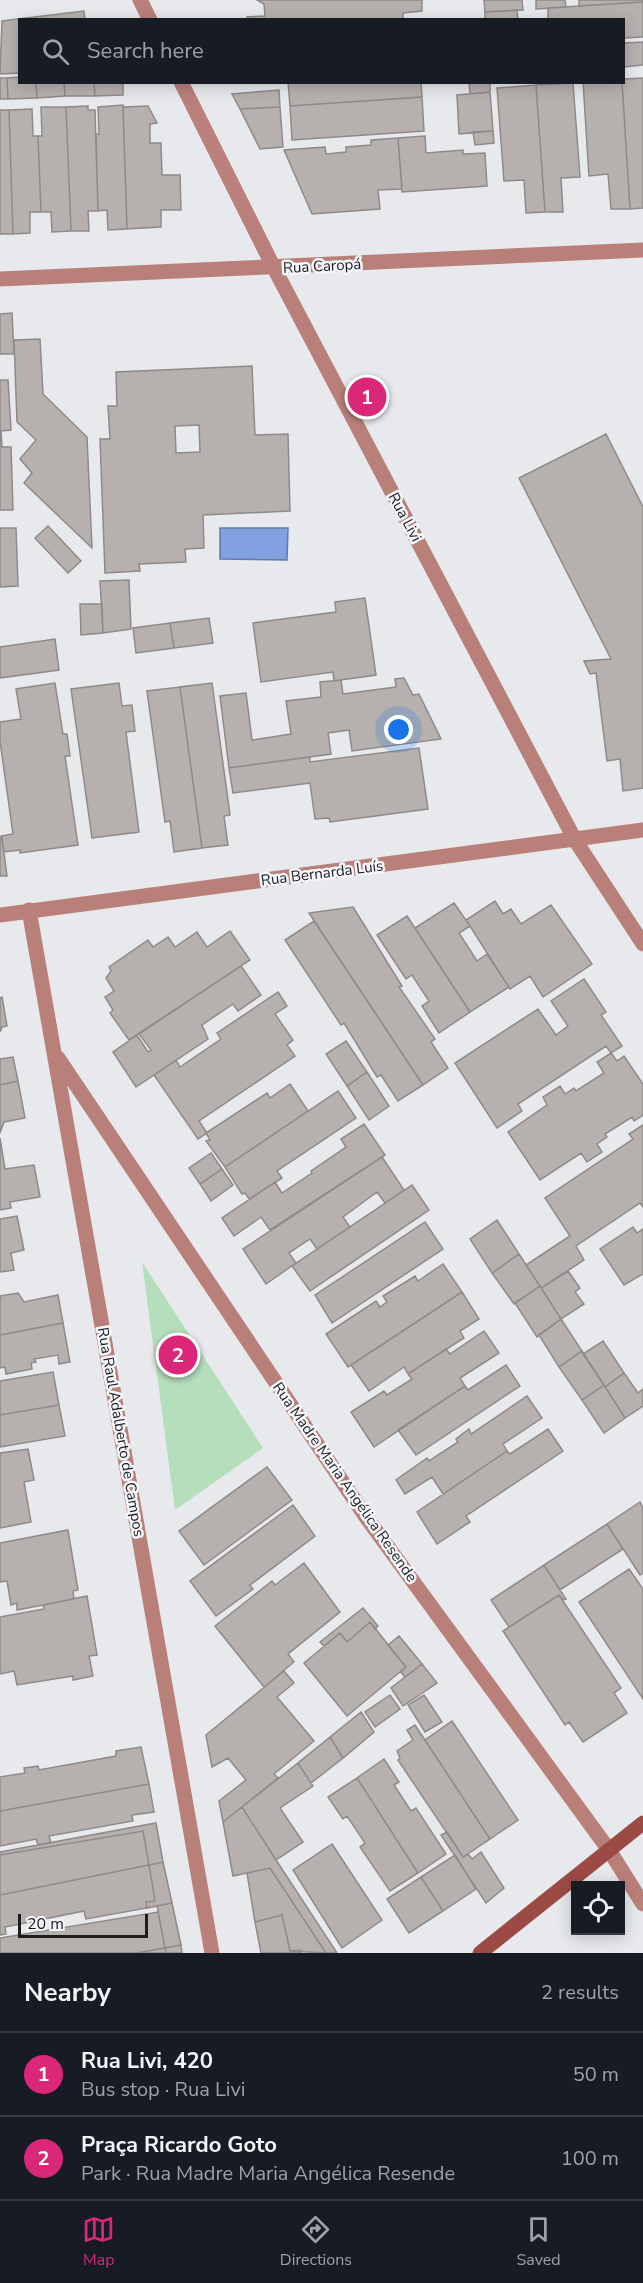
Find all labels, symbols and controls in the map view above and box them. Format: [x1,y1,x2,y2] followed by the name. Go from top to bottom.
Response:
[18,18,625,84] search box
[39,35,72,68] icon: search
[87,36,204,66] text: Search here
[282,254,362,278] street label: Rua Caropá
[348,374,386,420] pin: 1
[384,489,426,545] street label: Rua Livi
[384,715,413,744] your location
[260,856,384,890] street label: Rua Bernarda Luís
[93,1326,149,1538] street label: Rua Raul Adalberto de Campos
[158,1332,198,1378] pin: 2
[268,1378,422,1586] street label: Rua Madre Maria Angélica Resende
[571,1881,625,1935] map controls
[571,1881,625,1935] button: locate
[18,1911,148,1938] scale bar
[27,1913,64,1935] text: 20 m
[24,1975,111,2010] text: Nearby
[541,1979,619,2006] text: 2 results
[81,2046,213,2076] text: Rua Livi, 420
[38,2061,50,2088] text: 1
[573,2061,619,2088] text: 50 m
[81,2076,245,2103] text: Bus stop · Rua Livi
[81,2130,277,2160] text: Praça Ricardo Goto
[38,2145,50,2172] text: 2
[561,2145,619,2172] text: 100 m
[81,2160,455,2187] text: Park · Rua Madre Maria Angélica Resende
[82,2213,115,2271] tab: Map
[280,2213,352,2271] tab: Directions
[517,2213,561,2271] tab: Saved

